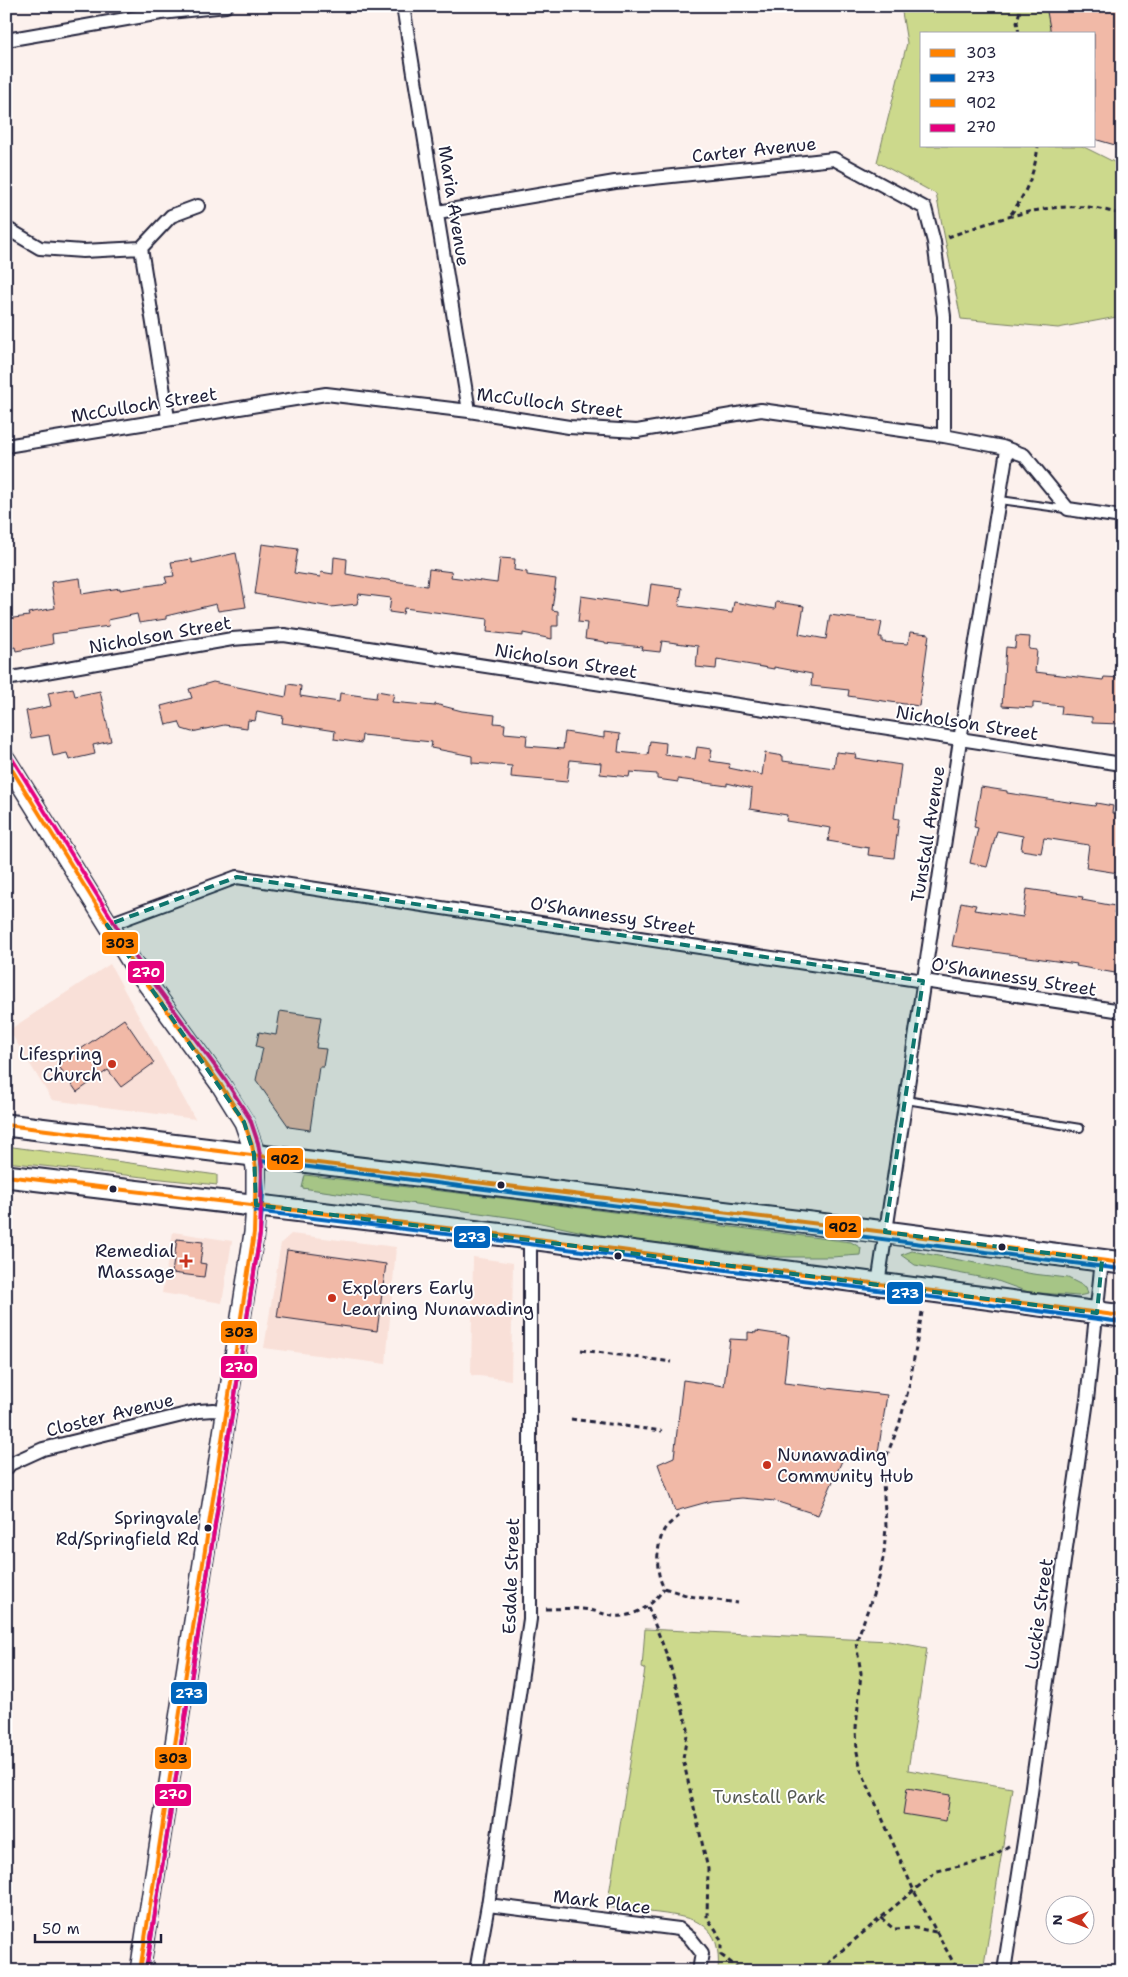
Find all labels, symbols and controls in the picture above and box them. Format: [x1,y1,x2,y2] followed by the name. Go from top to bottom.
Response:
[920,32,1096,148] legend
[966,43,996,63] text: 303
[966,67,995,87] text: 273
[966,93,996,113] text: 902
[966,117,996,137] text: 270
[691,132,817,168] street label: Carter Avenue
[433,144,475,268] street label: Maria Avenue
[69,382,219,428] street label: McCulloch Street
[475,382,625,424] street label: McCulloch Street
[87,611,233,659] street label: Nicholson Street
[493,638,639,684] street label: Nicholson Street
[894,700,1040,746] street label: Nicholson Street
[905,764,951,904] street label: Tunstall Avenue
[529,891,698,941] street label: O'Shannessy Street
[101,931,139,955] line badge: 303
[106,934,135,952] text: 303
[930,952,1099,1002] street label: O'Shannessy Street
[127,960,165,984] line badge: 270
[132,963,161,981] text: 270
[19,1042,102,1087] place label: Lifespring Church
[106,1058,118,1070] marker: Lifespring Church
[266,1147,304,1171] line badge: 902
[271,1150,300,1168] text: 902
[496,1180,506,1190] unlabelled marker
[108,1184,118,1194] unlabelled marker
[824,1215,862,1239] line badge: 902
[829,1218,858,1236] text: 902
[453,1225,491,1249] line badge: 273
[458,1228,486,1246] text: 273
[95,1239,176,1284] place label: Remedial Massage
[997,1242,1007,1252] unlabelled marker
[613,1251,623,1261] unlabelled marker
[179,1254,193,1268] marker: Remedial Massage
[342,1276,534,1321] place label: Explorers Early Learning Nunawading
[886,1281,924,1305] line badge: 273
[891,1284,919,1302] text: 273
[326,1292,338,1304] marker: Explorers Early Learning Nunawading
[220,1320,258,1344] line badge: 303
[225,1323,254,1341] text: 303
[220,1355,258,1379] line badge: 270
[225,1358,254,1376] text: 270
[44,1388,176,1442] street label: Closter Avenue
[777,1443,914,1488] place label: Nunawading Community Hub
[761,1459,773,1471] marker: Nunawading Community Hub
[56,1507,199,1550] place label: Springvale Rd/Springfield Rd
[497,1517,525,1635] street label: Esdale Street
[203,1523,213,1533] marker: Springvale Rd/Springfield Rd
[1019,1557,1059,1671] street label: Luckie Street
[170,1681,208,1705] line badge: 273
[175,1684,203,1702] text: 273
[154,1746,192,1770] line badge: 303
[159,1749,188,1767] text: 303
[154,1783,192,1807] line badge: 270
[159,1785,188,1803] text: 270
[712,1785,826,1809] park label: Tunstall Park
[552,1884,652,1920] street label: Mark Place
[1046,1894,1096,1944] north arrow
[35,1912,161,1944] scale bar
[1048,1914,1066,1926] text: N
[42,1919,80,1939] text: 50 m

